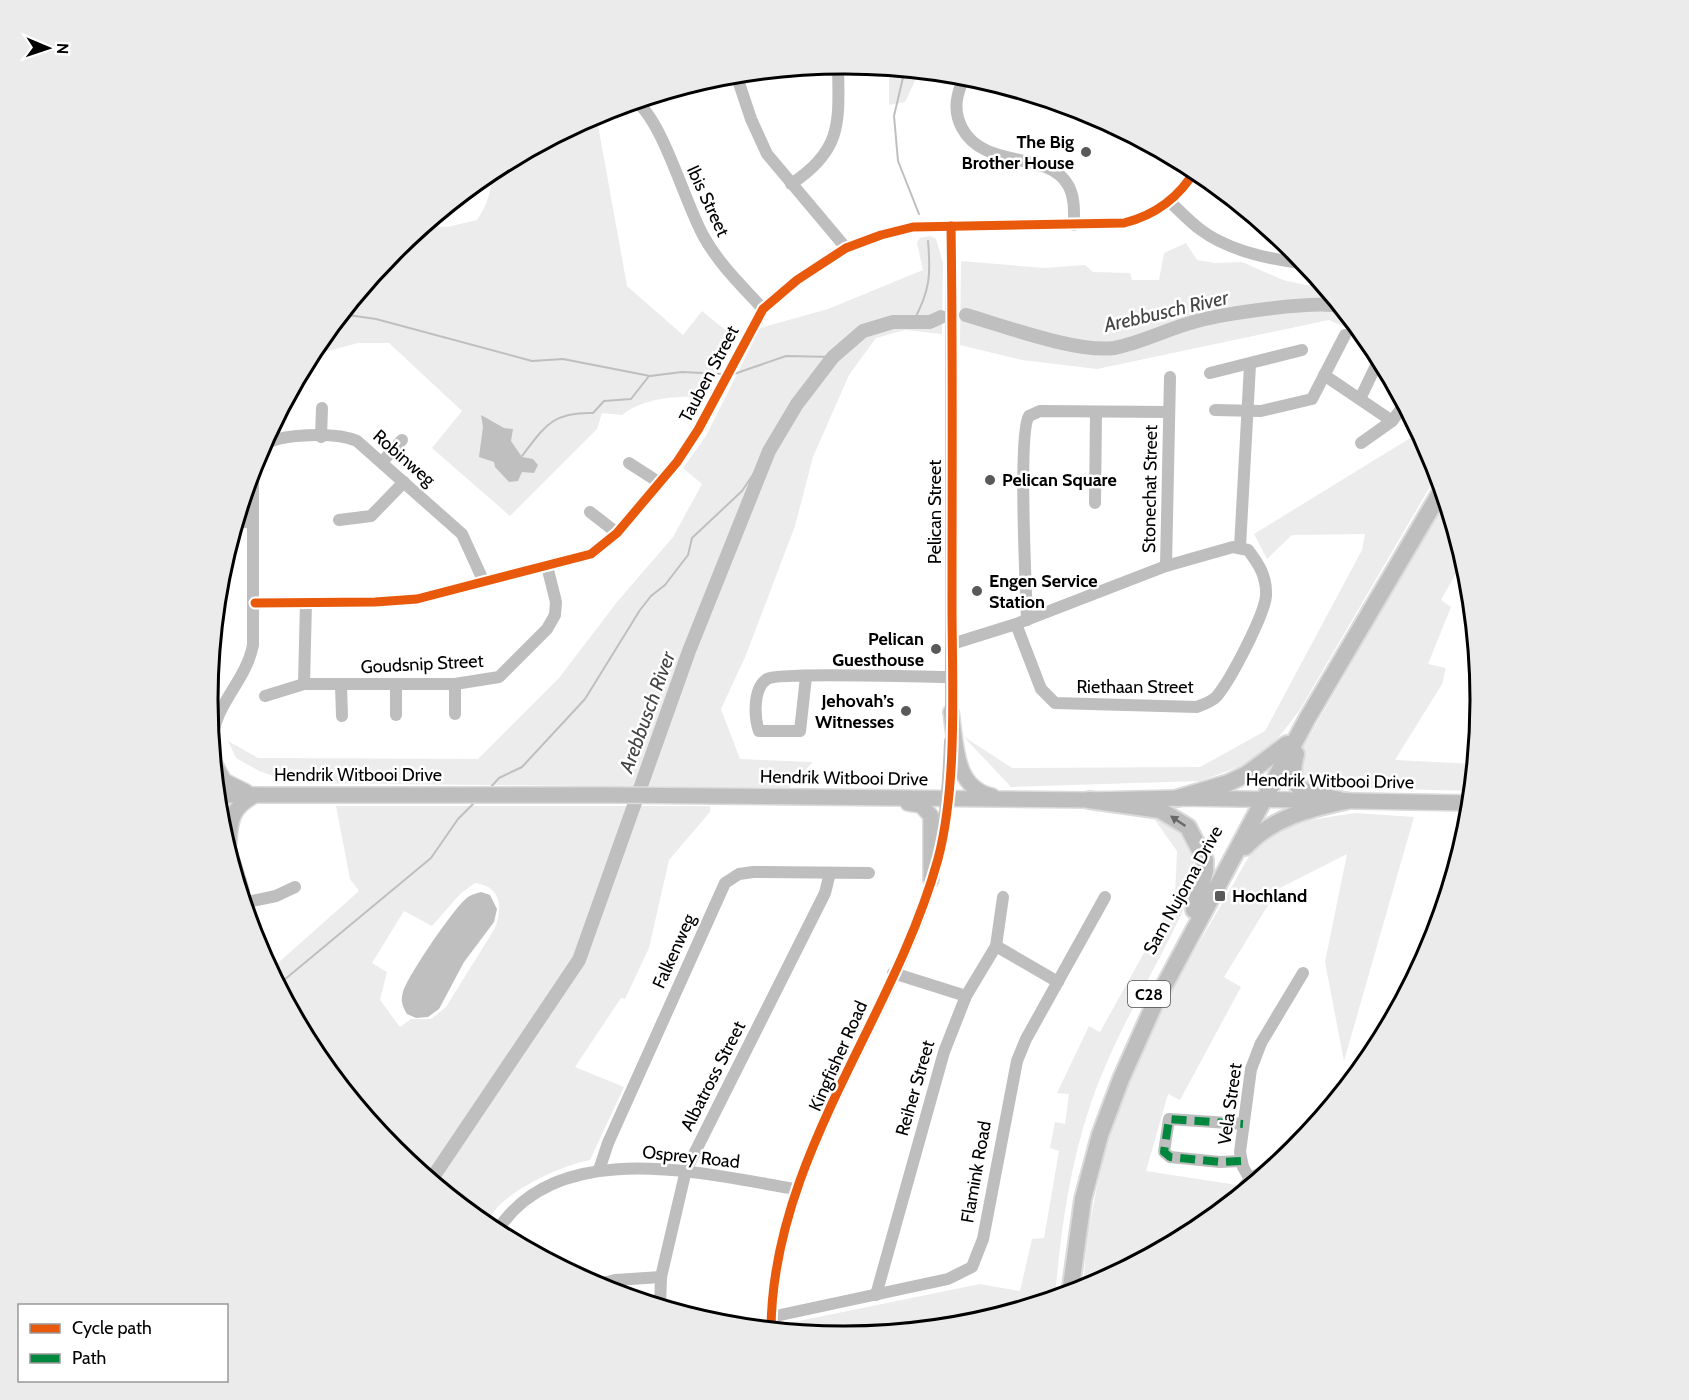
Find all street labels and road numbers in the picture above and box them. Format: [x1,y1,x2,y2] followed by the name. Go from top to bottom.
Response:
[682,162,734,240] street label: Ibis Street
[674,322,744,426] street label: Tauben Street
[368,425,440,492] street label: Robinweg
[1138,425,1162,553] street label: Stonechat Street
[924,460,946,564] street label: Pelican Street
[360,650,484,678] street label: Goudsnip Street
[1076,676,1194,698] street label: Riethaan Street
[274,764,442,786] street label: Hendrik Witbooi Drive
[760,766,928,790] street label: Hendrik Witbooi Drive
[1246,769,1414,793] street label: Hendrik Witbooi Drive
[1139,822,1227,958] street label: Sam Nujoma Drive
[648,909,701,992] street label: Falkenweg
[1128,981,1170,1007] road number: C28
[804,997,872,1115] street label: Kingfisher Road
[676,1017,750,1135] street label: Albatross Street
[891,1038,939,1138] street label: Reiher Street
[1213,1062,1247,1146] street label: Vela Street
[956,1119,996,1225] street label: Flamink Road
[641,1141,741,1173] street label: Osprey Road

